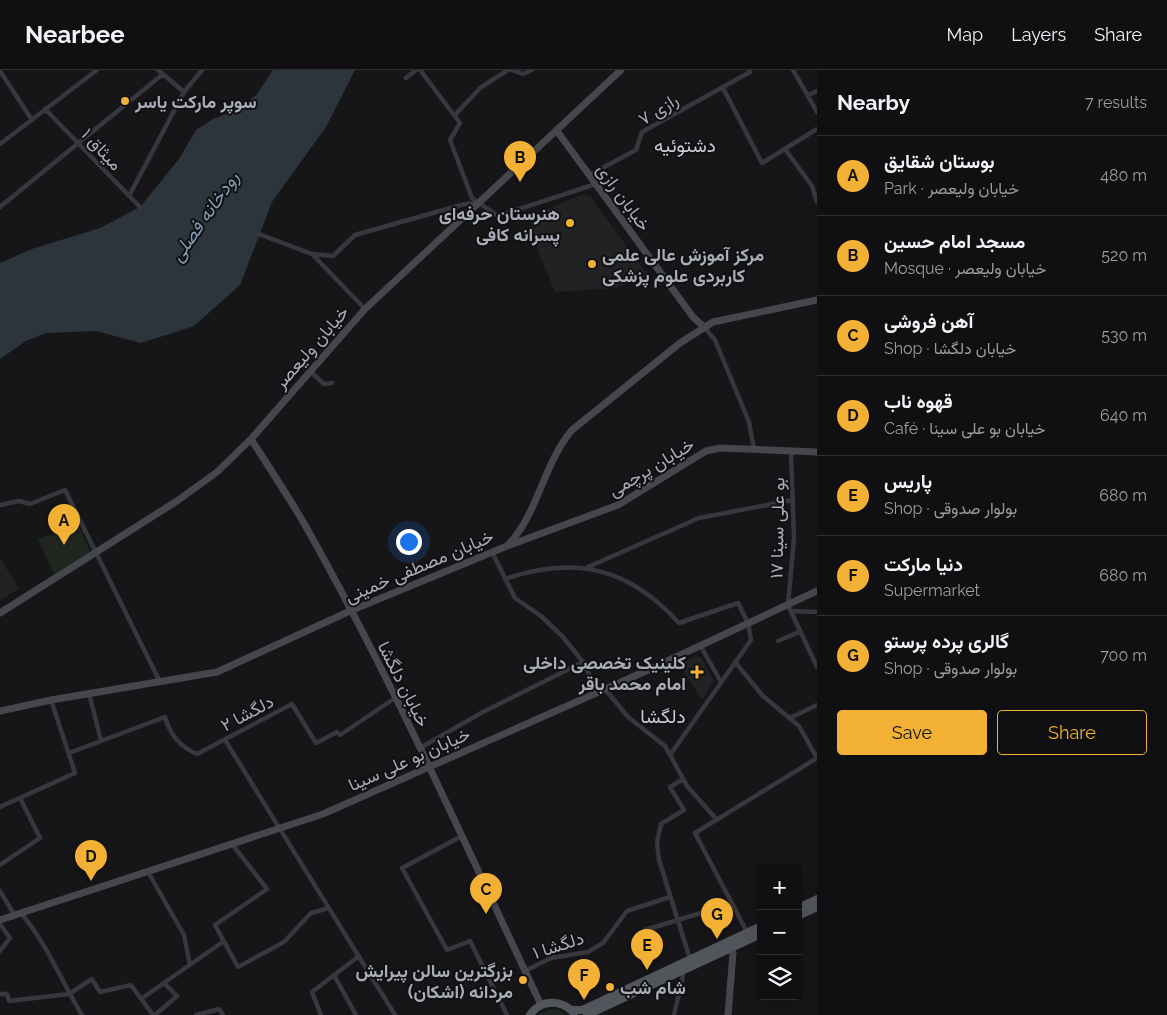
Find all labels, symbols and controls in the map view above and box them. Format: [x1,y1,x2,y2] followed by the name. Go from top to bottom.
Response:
[25,20,125,49] text: Nearbee
[947,24,983,45] text: Map
[1011,24,1066,45] text: Layers
[1094,24,1142,45] text: Share
[634,89,682,130] street label: رازی ۷
[837,90,910,115] text: Nearby
[134,91,257,114] place label: سوپر مارکت یاسر
[1085,93,1147,112] text: 7 results
[119,95,131,107] marker: سوپر مارکت یاسر
[77,124,127,174] street label: میثاق ۱
[654,134,716,157] district label: دشتوئیه
[504,141,536,182] pin: B
[884,150,995,172] text: بوستان شقایق
[592,159,655,235] street label: خیابان رازی
[165,166,244,266] water label: رودخانه فصلی
[848,166,858,185] text: A
[1100,166,1147,185] text: 480 m
[884,179,1019,198] text: Park · خیابان ولیعصر
[439,203,560,247] place label: هنرستان حرفه‌ای پسرانه کافی
[564,217,576,229] marker: هنرستان حرفه‌ای پسرانه کافی
[884,230,1025,252] text: مسجد امام حسین
[602,244,764,288] place label: مرکز آموزش عالی علمی کاربردی علوم پزشکی
[848,246,858,265] text: B
[1101,246,1147,265] text: 520 m
[586,258,598,270] marker: مرکز آموزش عالی علمی کاربردی علوم پزشکی
[884,259,1046,278] text: Mosque · خیابان ولیعصر
[269,301,353,394] street label: خیابان ولیعصر
[884,310,973,332] text: آهن فروشی
[848,326,858,345] text: C
[1101,326,1147,345] text: 530 m
[884,339,1016,358] text: Shop · خیابان دلگشا
[884,390,953,412] text: قهوه ناب
[847,406,859,425] text: D
[1100,406,1147,425] text: 640 m
[884,419,1046,438] text: Café · خیابان بو علی سینا
[604,433,699,502] street label: خیابان پرچمی
[884,470,932,492] text: پاریس
[766,477,789,579] street label: بو علی سینا ۱۷
[848,486,858,505] text: E
[1099,486,1147,505] text: 680 m
[884,499,1017,518] text: Shop · بولوار صدوقی
[48,504,80,545] pin: A
[342,525,497,608] street label: خیابان مصطفی خمینی
[396,529,422,555] your location
[884,553,963,575] text: دنیا مارکت
[848,566,858,585] text: F
[1099,566,1147,585] text: 680 m
[884,581,980,600] text: Supermarket
[884,630,1009,652] text: گالری پرده پرستو
[374,638,434,730] street label: خیابان دلگشا
[847,646,859,665] text: G
[1100,646,1147,665] text: 700 m
[523,652,686,696] place label: کلینیک تخصصی داخلی امام محمد باقر
[884,659,1017,678] text: Shop · بولوار صدوقی
[690,665,704,679] marker: کلینیک تخصصی داخلی امام محمد باقر
[217,690,277,736] street label: دلگشا ۲
[640,705,686,727] district label: دلگشا
[837,710,987,755] button: Save
[997,710,1147,755] button: Share
[345,723,473,796] street label: خیابان بو علی سینا
[75,840,107,881] pin: D
[757,865,802,1000] map controls
[757,865,802,910] button: +
[470,873,502,914] pin: C
[701,898,733,939] pin: G
[757,910,802,955] button: −
[530,927,586,963] street label: دلگشا ۱
[631,929,663,970] pin: E
[757,955,802,1000] button: layers
[568,959,600,1000] pin: F
[356,960,513,1003] place label: بزرگترین سالن پیرایش مردانه (اشکان)
[517,974,529,986] marker: بزرگترین سالن پیرایش مردانه (اشکان)
[620,977,686,1000] place label: شام شب
[604,981,616,993] marker: شام شب

